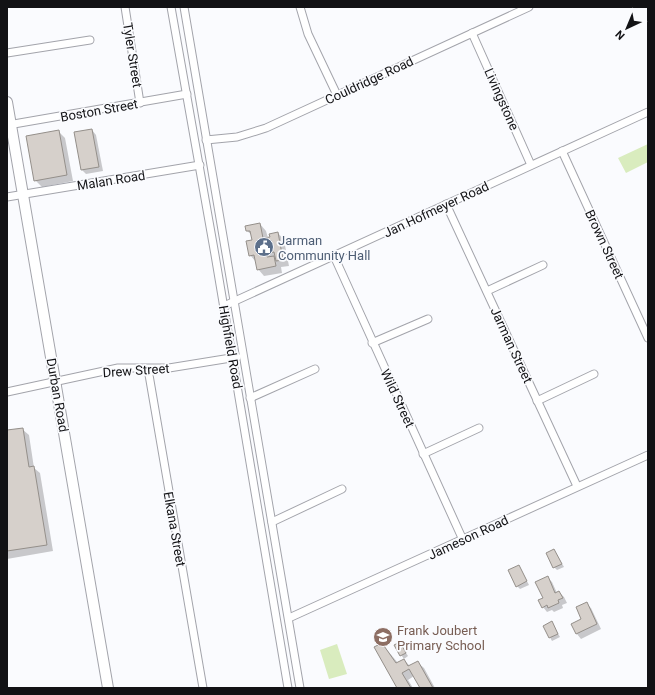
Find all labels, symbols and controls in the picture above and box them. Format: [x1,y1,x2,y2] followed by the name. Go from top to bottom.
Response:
[607,8,647,48] north arrow
[120,22,145,89] street label: Tyler Street
[613,27,628,42] text: N
[323,53,416,107] street label: Couldridge Road
[481,66,522,133] street label: Livingstone
[59,96,139,125] street label: Boston Street
[76,168,146,193] street label: Malan Road
[381,178,491,240] street label: Jan Hofmeyer Road
[582,207,627,281] street label: Brown Street
[278,233,370,263] place label: Jarman Community Hall
[253,236,275,258] public building icon: Jarman Community Hall
[216,304,245,390] street label: Highfield Road
[487,305,536,385] street label: Jarman Street
[44,357,71,433] street label: Durban Road
[102,361,170,380] street label: Drew Street
[377,367,418,430] street label: Wild Street
[161,490,188,568] street label: Elkana Street
[426,512,511,563] street label: Jameson Road
[397,623,485,653] place label: Frank Joubert Primary School
[372,626,394,648] school or university icon: Frank Joubert Primary School

